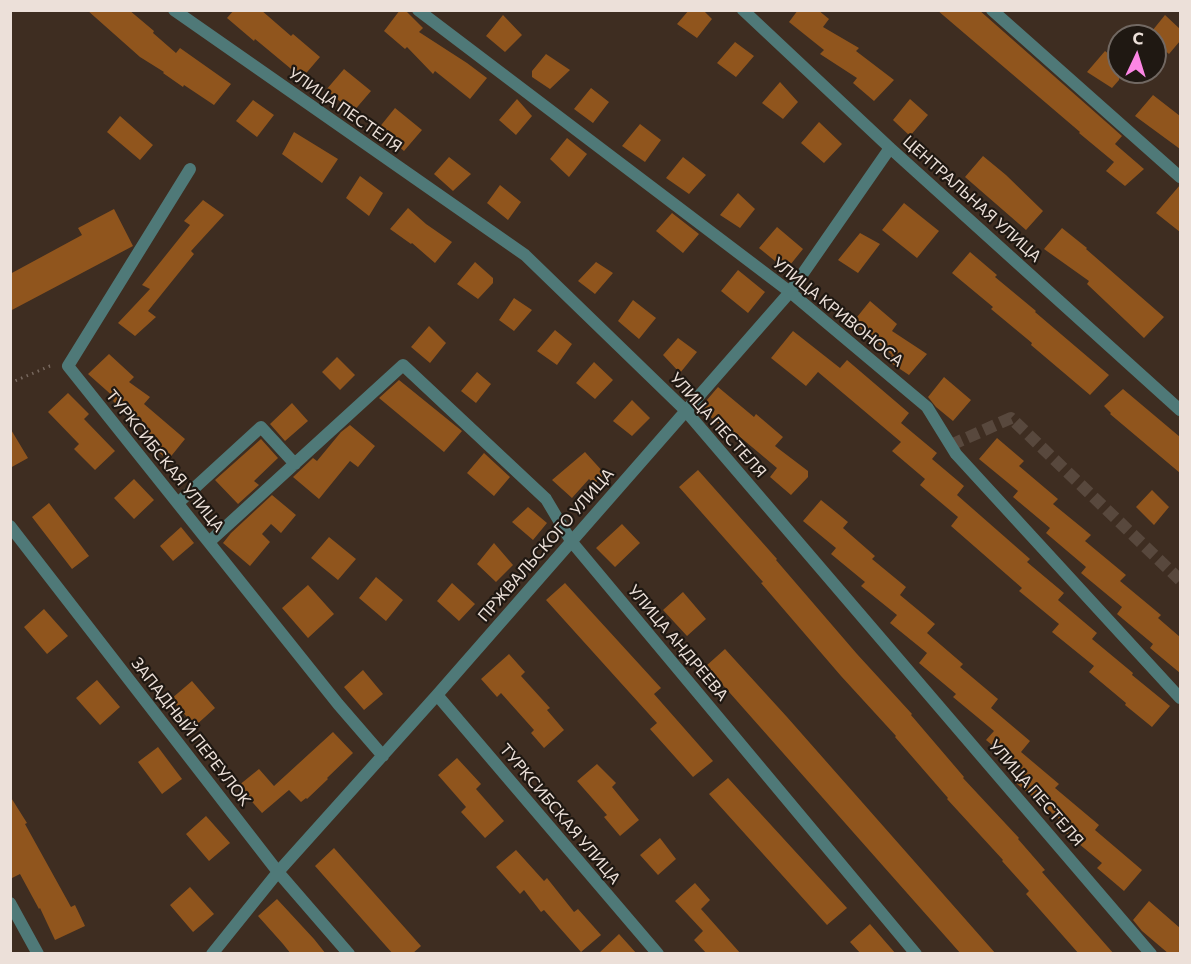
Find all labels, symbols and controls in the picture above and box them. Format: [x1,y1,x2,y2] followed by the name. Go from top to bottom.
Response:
[1107,24,1167,84] north arrow
[1132,28,1144,47] text: С
[284,64,406,156] street label: УЛИЦА ПЕСТЕЛЯ
[899,132,1045,266] street label: ЦЕНТРАЛЬНАЯ УЛИЦА
[769,253,907,371] street label: УЛИЦА КРИВОНОСА
[666,369,770,481] street label: УЛИЦА ПЕСТЕЛЯ
[102,386,228,536] street label: ТУРКСИБСКАЯ УЛИЦА
[474,464,618,626] street label: ПРЖВАЛЬСКОГО УЛИЦА
[624,581,732,705] street label: УЛИЦА АНДРЕЕВА
[127,654,255,810] street label: ЗАПАДНЫЙ ПЕРЕУЛОК
[985,736,1087,850] street label: УЛИЦА ПЕСТЕЛЯ
[496,740,624,888] street label: ТУРКСИБСКАЯ УЛИЦА

